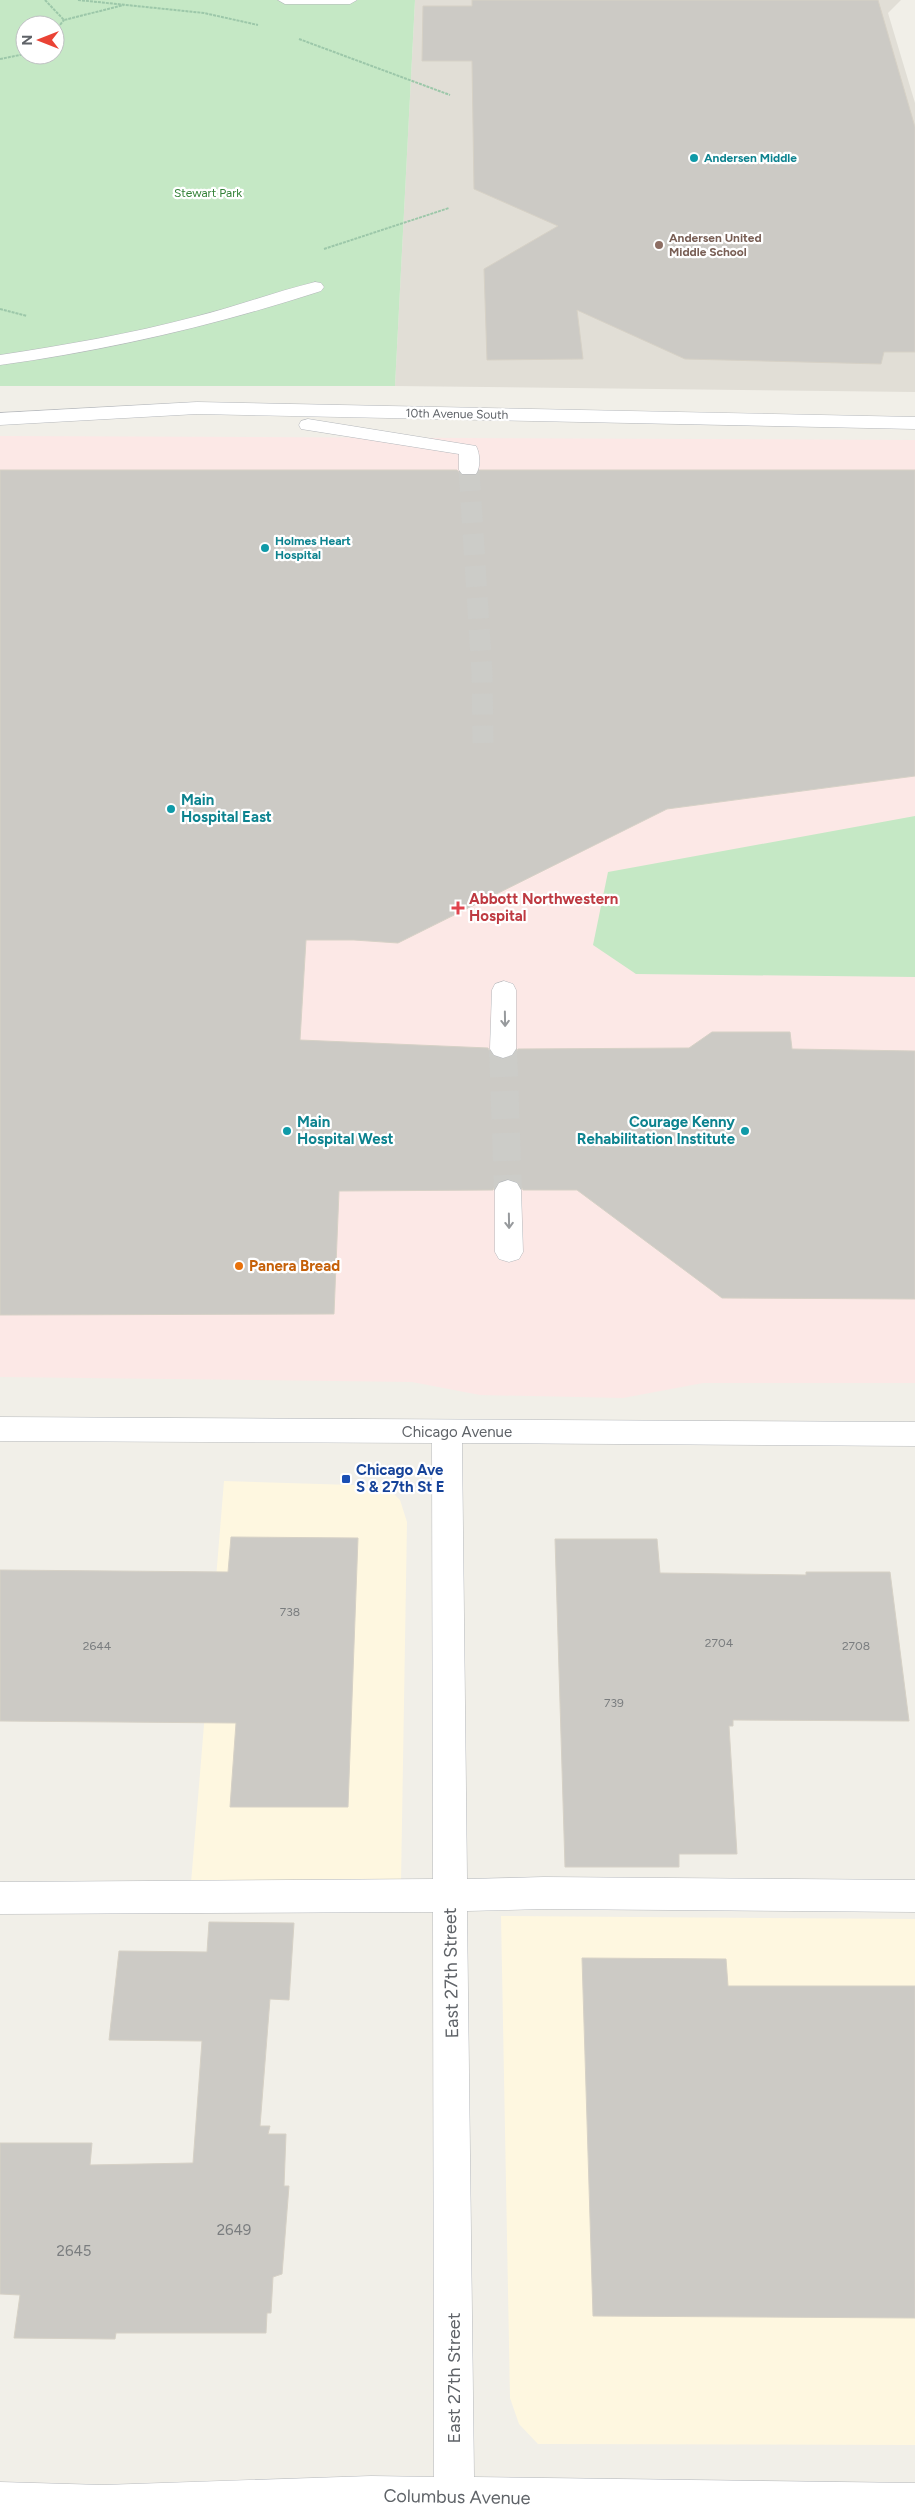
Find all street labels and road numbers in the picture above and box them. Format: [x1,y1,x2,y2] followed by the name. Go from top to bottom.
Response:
[406,406,509,422] street label: 10th Avenue South
[402,1423,512,1441] street label: Chicago Avenue
[439,1907,463,2039] street label: East 27th Street
[443,2312,465,2443] street label: East 27th Street
[383,2485,531,2509] street label: Columbus Avenue

